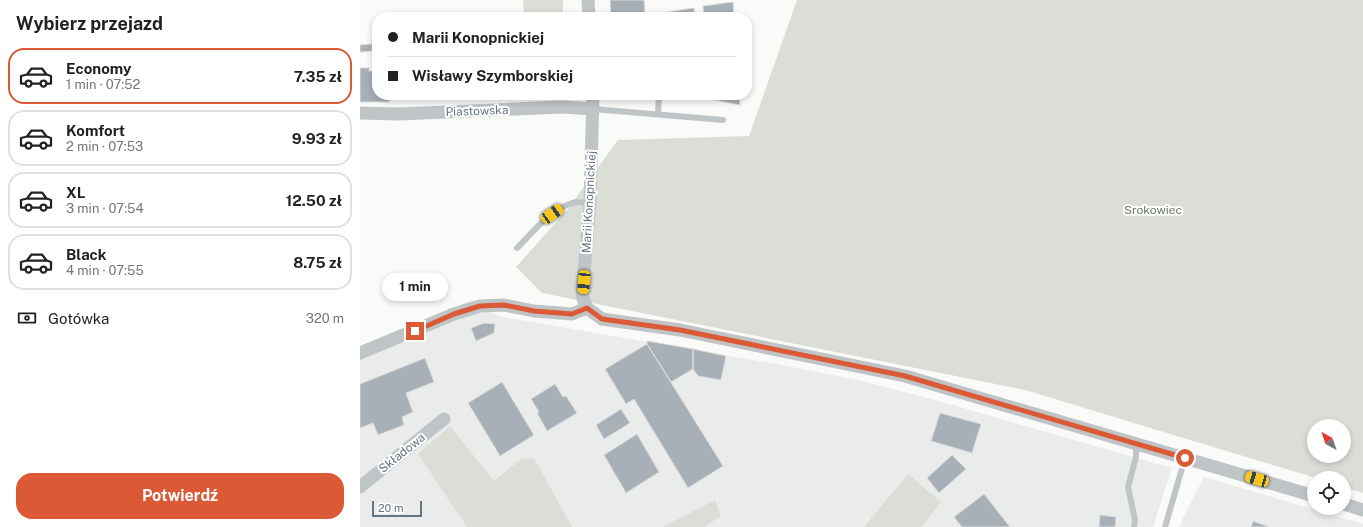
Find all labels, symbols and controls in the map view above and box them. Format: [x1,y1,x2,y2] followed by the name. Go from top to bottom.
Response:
[16,13,163,34] text: Wybierz przejazd
[412,29,544,46] text: Marii Konopnickiej
[18,58,54,94] icon: car
[66,60,131,77] text: Economy
[412,67,573,84] text: Wisławy Szymborskiej
[294,68,342,85] text: 7.35 zł
[66,77,140,92] text: 1 min · 07:52
[445,103,509,119] street label: Piastowska
[18,120,54,156] icon: car
[66,122,125,139] text: Komfort
[292,130,342,147] text: 9.93 zł
[66,139,143,154] text: 2 min · 07:53
[579,151,599,253] street label: Marii Konopnickiej
[18,182,54,218] icon: car
[66,184,85,201] text: XL
[286,192,342,209] text: 12.50 zł
[66,201,144,216] text: 3 min · 07:54
[539,202,565,226] car
[1124,203,1182,217] park label: Srokowiec
[18,244,54,280] icon: car
[66,246,106,263] text: Black
[293,254,342,271] text: 8.75 zł
[66,263,144,278] text: 4 min · 07:55
[577,270,591,294] car
[382,273,448,301] callout: 1 min
[399,279,431,294] text: 1 min
[16,307,38,329] icon: cash
[48,310,109,327] text: Gotówka
[306,311,344,326] text: 320 m
[406,322,424,340] route end
[1307,419,1351,463] north arrow
[1307,419,1351,515] map controls
[376,430,428,476] street label: Składowa
[1176,449,1194,467] route start
[1244,470,1270,488] car
[1307,471,1351,515] button: locate
[16,473,344,519] button: Potwierdź
[372,499,422,518] scale bar
[378,502,403,514] text: 20 m

